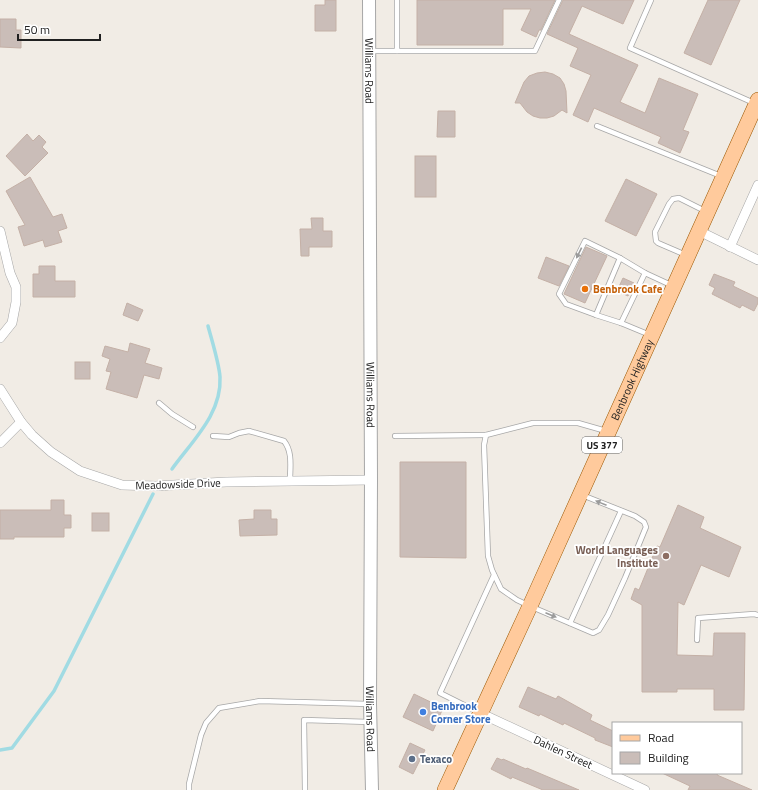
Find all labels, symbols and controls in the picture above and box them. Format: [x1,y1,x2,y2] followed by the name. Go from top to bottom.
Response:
[18,16,100,42] scale bar
[24,20,50,39] text: 50 m
[361,38,377,104] street label: Williams Road
[576,247,582,259] one-way arrow
[593,281,663,297] place label: Benbrook Cafe
[580,284,590,294] marker: Benbrook Cafe
[607,336,658,423] street label: Benbrook Highway
[363,362,379,428] street label: Williams Road
[582,437,622,453] road number: US 377
[135,474,221,493] street label: Meadowside Drive
[594,499,606,505] one-way arrow
[575,542,658,571] place label: World Languages Institute
[661,551,671,561] marker: World Languages Institute
[546,612,557,618] one-way arrow
[362,686,379,752] street label: Williams Road
[431,698,491,727] place label: Benbrook Corner Store
[418,707,428,717] marker: Benbrook Corner Store
[612,722,742,774] legend
[648,728,674,747] text: Road
[531,731,595,773] street label: Dahlen Street
[648,748,689,767] text: Building
[420,751,452,767] place label: Texaco
[407,754,417,764] marker: Texaco

